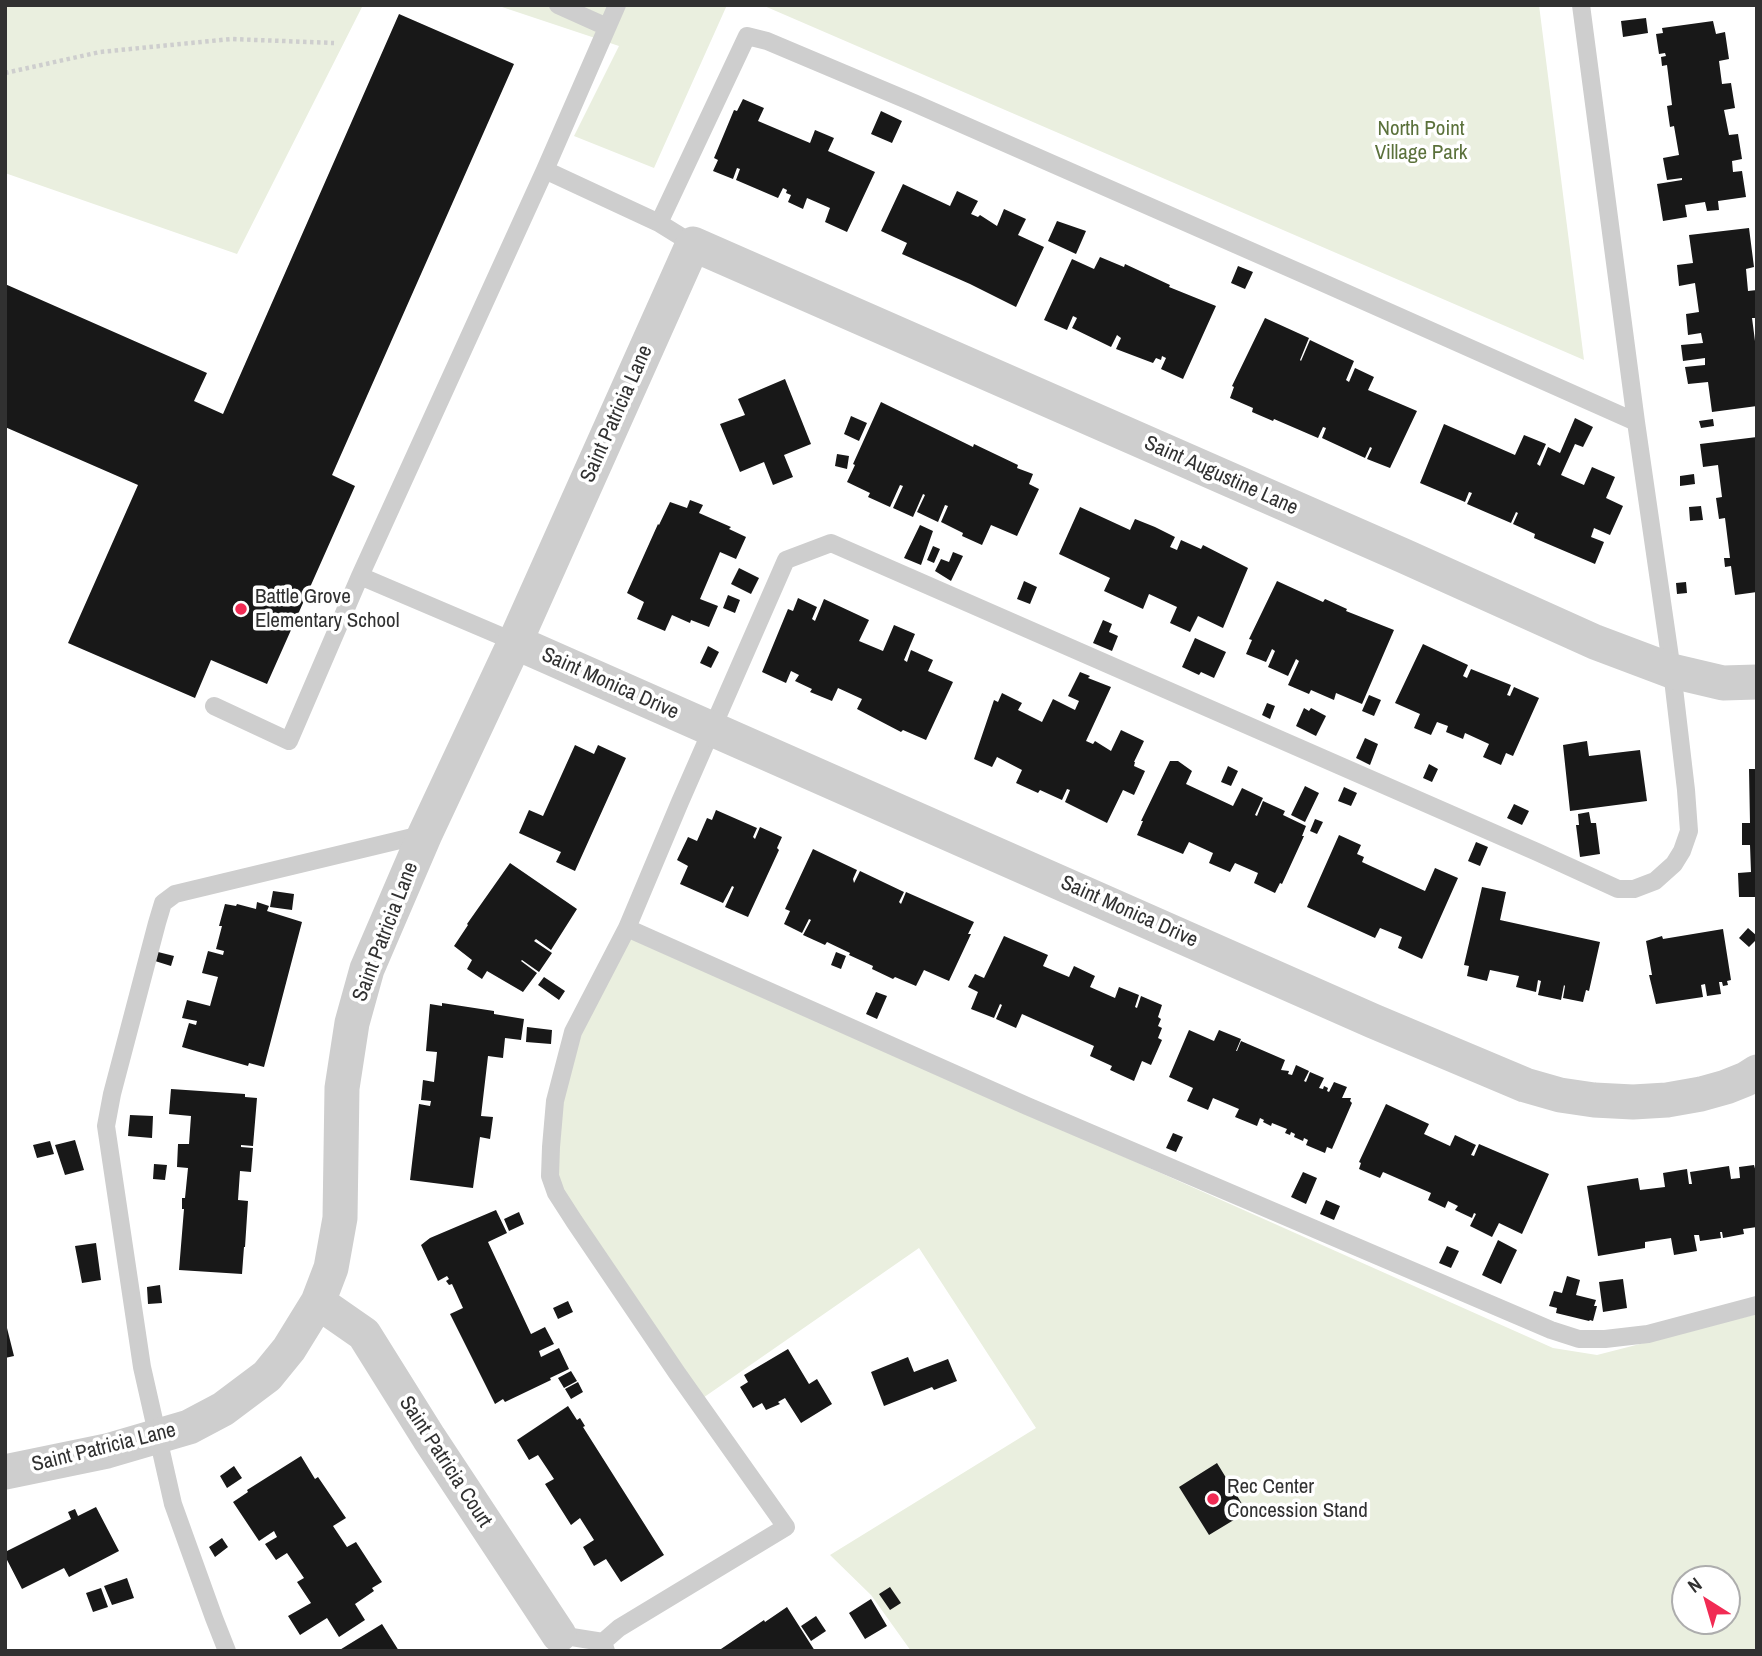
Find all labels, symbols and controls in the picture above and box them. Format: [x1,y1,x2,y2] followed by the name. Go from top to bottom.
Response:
[1375,116,1467,166] park label: North Point Village Park
[576,342,658,486] street label: Saint Patricia Lane
[1140,431,1302,521] street label: Saint Augustine Lane
[255,584,400,634] place label: Battle Grove Elementary School
[233,601,249,617] marker: Battle Grove Elementary School
[538,643,682,725] street label: Saint Monica Drive
[348,859,424,1005] street label: Saint Patricia Lane
[1057,871,1201,953] street label: Saint Monica Drive
[393,1392,497,1532] street label: Saint Patricia Court
[29,1418,179,1478] street label: Saint Patricia Lane
[1227,1474,1368,1524] place label: Rec Center Concession Stand
[1205,1491,1221,1507] marker: Rec Center Concession Stand
[1671,1565,1741,1635] north arrow
[1682,1571,1707,1599] text: N

